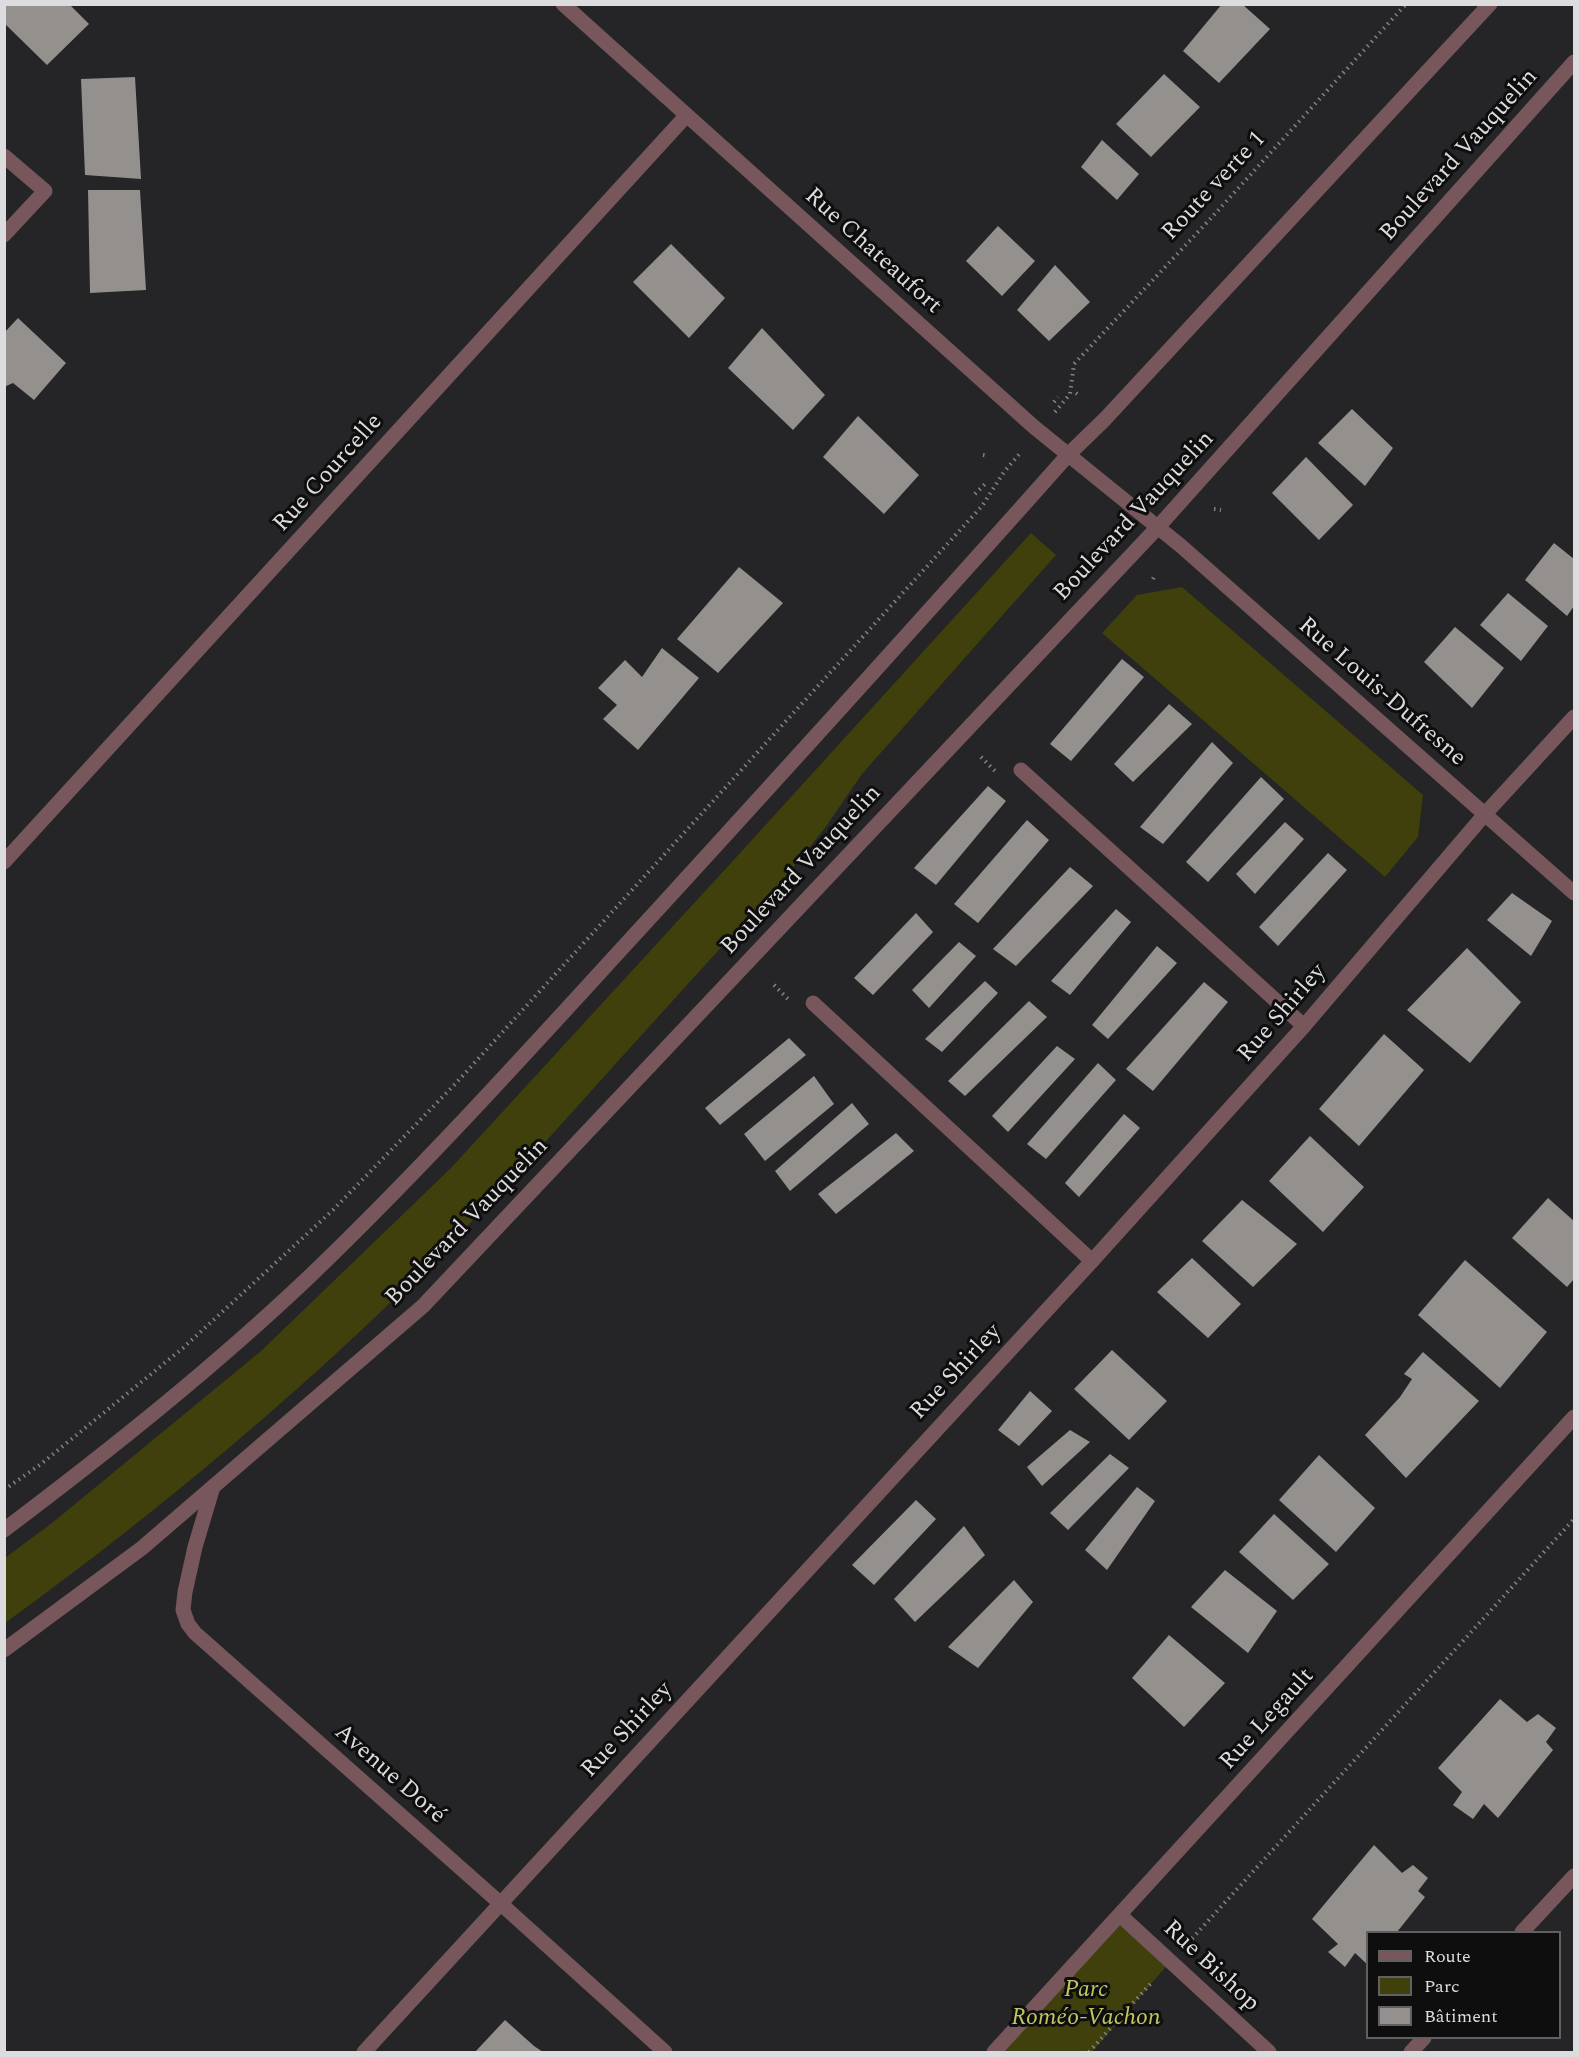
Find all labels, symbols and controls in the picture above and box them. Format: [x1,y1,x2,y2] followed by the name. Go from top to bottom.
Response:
[1375,64,1545,248] street label: Boulevard Vauquelin
[1157,126,1273,248] street label: Route verte 1
[797,183,947,321] street label: Rue Chateaufort
[268,409,390,539] street label: Rue Courcelle
[1049,426,1221,608] street label: Boulevard Vauquelin
[1291,612,1471,774] street label: Rue Louis-Dufresne
[716,780,888,962] street label: Boulevard Vauquelin
[1233,959,1333,1069] street label: Rue Shirley
[381,1133,555,1313] street label: Boulevard Vauquelin
[905,1319,1009,1427] street label: Rue Shirley
[1215,1663,1321,1777] street label: Rue Legault
[576,1677,680,1785] street label: Rue Shirley
[328,1719,450,1831] street label: Avenue Doré
[1156,1915,1264,2019] street label: Rue Bishop
[1366,1931,1561,2039] legend
[1424,1943,1471,1970] text: Route
[1424,1973,1460,2000] text: Parc
[1011,1977,1161,2033] park label: Parc Roméo-Vachon
[1424,2003,1498,2030] text: Bâtiment

